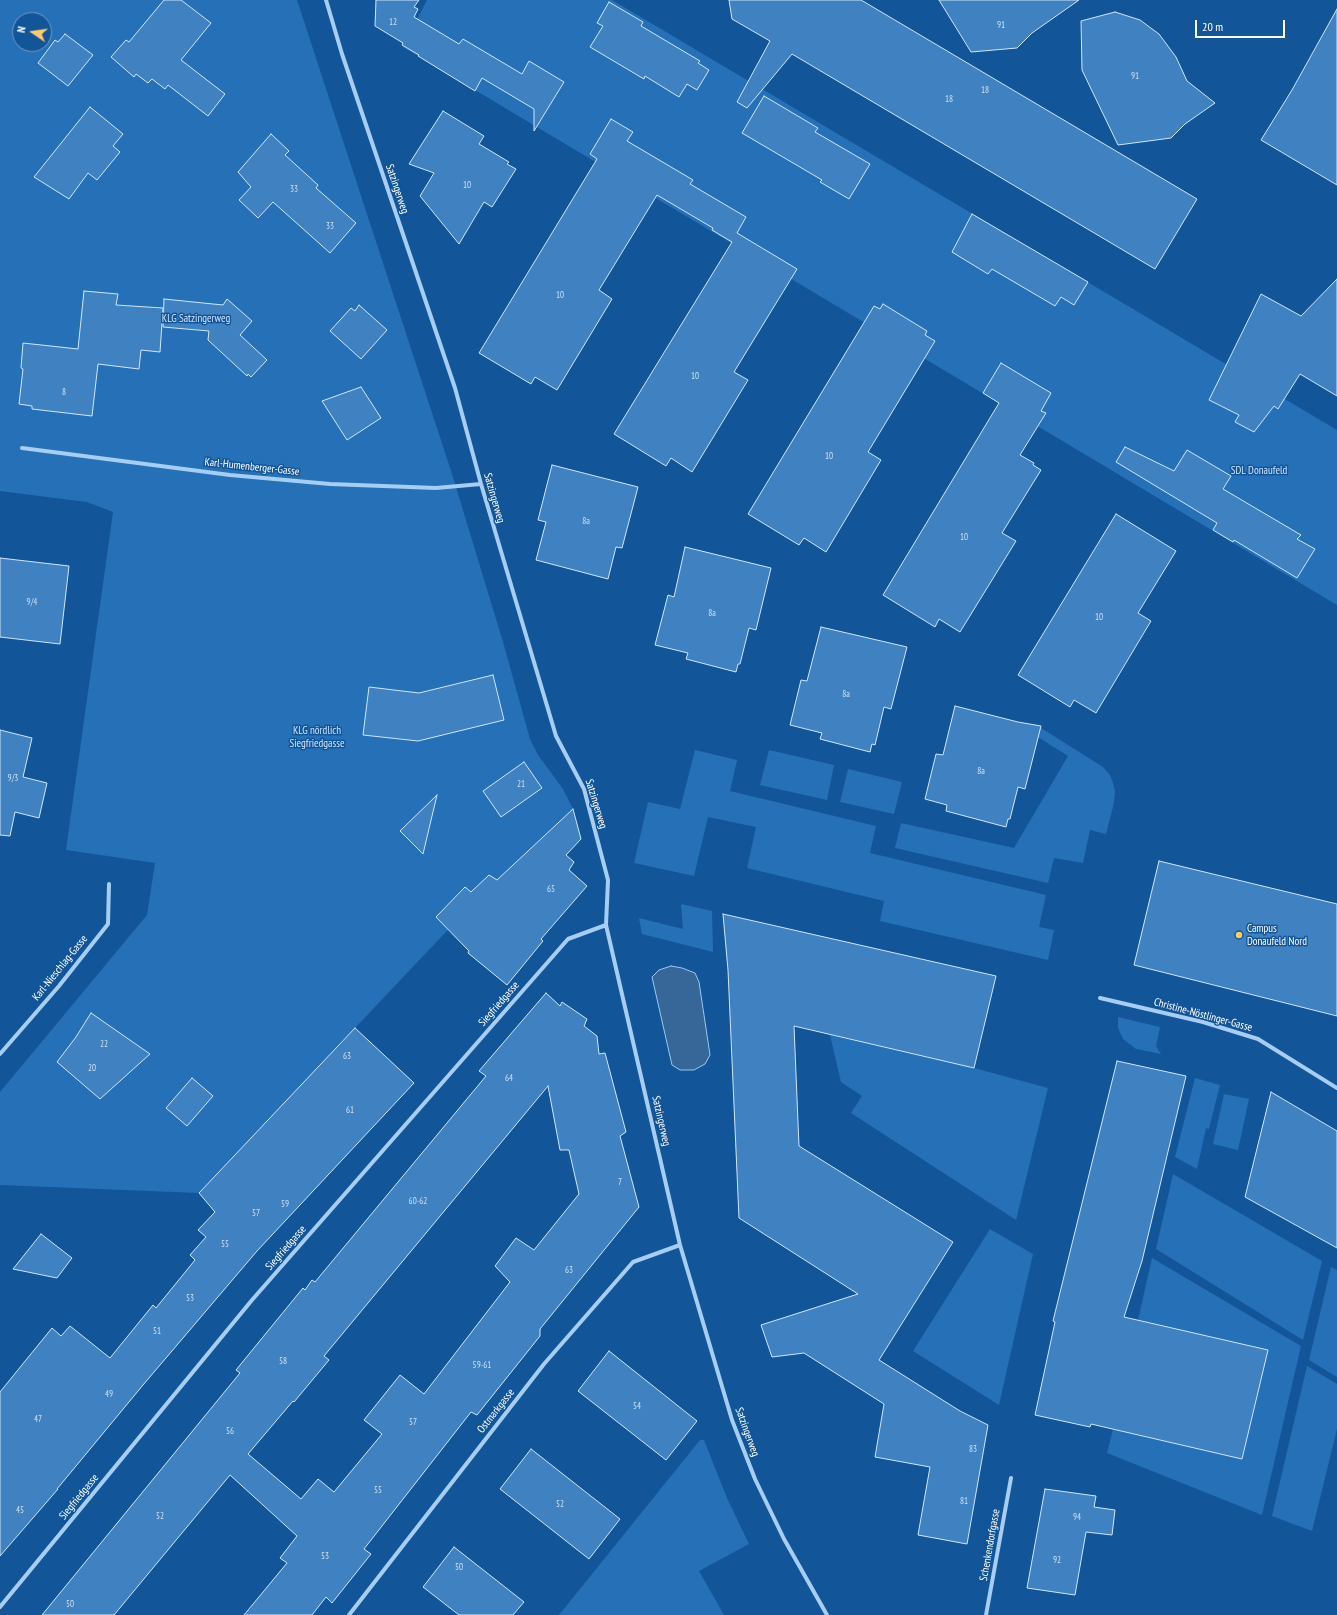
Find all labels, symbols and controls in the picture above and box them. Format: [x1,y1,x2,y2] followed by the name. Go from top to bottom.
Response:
[12,12,52,52] north arrow
[1197,12,1287,38] scale bar
[389,17,397,27] house number: 12
[1202,19,1223,34] text: 20 m
[997,20,1005,30] house number: 91
[14,25,29,34] text: N
[1131,71,1139,81] house number: 91
[981,85,989,95] house number: 18
[945,94,953,104] house number: 18
[382,163,412,215] street label: Satzingerweg
[463,180,471,190] house number: 10
[290,184,298,194] house number: 33
[326,221,334,231] house number: 33
[556,290,564,300] house number: 10
[162,312,230,326] park label: KLG Satzingerweg
[691,371,699,381] house number: 10
[62,387,66,397] house number: 8
[825,451,833,461] house number: 10
[204,455,300,479] street label: Karl-Humenberger-Gasse
[1231,464,1287,478] park label: SDL Donaufeld
[481,472,507,524] street label: Satzingerweg
[582,516,590,526] house number: 8a
[960,532,968,542] house number: 10
[27,597,37,607] house number: 9/4
[708,608,716,618] house number: 8a
[1095,612,1103,622] house number: 10
[842,689,850,699] house number: 8a
[290,724,344,750] park label: KLG nördlich Siegfriedgasse
[977,766,985,776] house number: 8a
[8,773,18,783] house number: 9/3
[582,778,610,830] street label: Satzingerweg
[517,779,525,789] house number: 21
[547,884,555,894] house number: 65
[1247,922,1307,948] place label: Campus Donaufeld Nord
[1234,930,1244,940] marker: Campus Donaufeld Nord
[30,933,90,1003] street label: Karl-Nieschlag-Gasse
[476,979,522,1029] street label: Siegfriedgasse
[1152,995,1254,1035] street label: Christine-Nöstlinger-Gasse
[100,1039,108,1049] house number: 22
[343,1051,351,1061] house number: 63
[88,1063,96,1073] house number: 20
[505,1073,513,1083] house number: 64
[649,1095,673,1147] street label: Satzingerweg
[346,1105,354,1115] house number: 61
[618,1177,622,1187] house number: 7
[409,1196,427,1206] house number: 60-62
[281,1199,289,1209] house number: 59
[252,1208,260,1218] house number: 57
[263,1223,309,1273] street label: Siegfriedgasse
[221,1239,229,1249] house number: 55
[565,1265,573,1275] house number: 63
[186,1293,194,1303] house number: 53
[153,1326,161,1336] house number: 51
[279,1356,287,1366] house number: 58
[473,1360,491,1370] house number: 59-61
[475,1386,517,1436] street label: Ostmarkgasse
[105,1389,113,1399] house number: 49
[633,1401,641,1411] house number: 54
[732,1406,762,1458] street label: Satzingerweg
[34,1414,42,1424] house number: 47
[409,1417,417,1427] house number: 57
[226,1426,234,1436] house number: 56
[969,1444,977,1454] house number: 83
[57,1471,101,1523] street label: Siegfriedgasse
[374,1485,382,1495] house number: 55
[960,1496,968,1506] house number: 81
[556,1499,564,1509] house number: 52
[16,1505,24,1515] house number: 45
[977,1508,1003,1582] street label: Schenkendorfgasse
[156,1511,164,1521] house number: 52
[1073,1512,1081,1522] house number: 94
[321,1551,329,1561] house number: 53
[1053,1555,1061,1565] house number: 92
[455,1562,463,1572] house number: 50
[66,1599,74,1609] house number: 50

